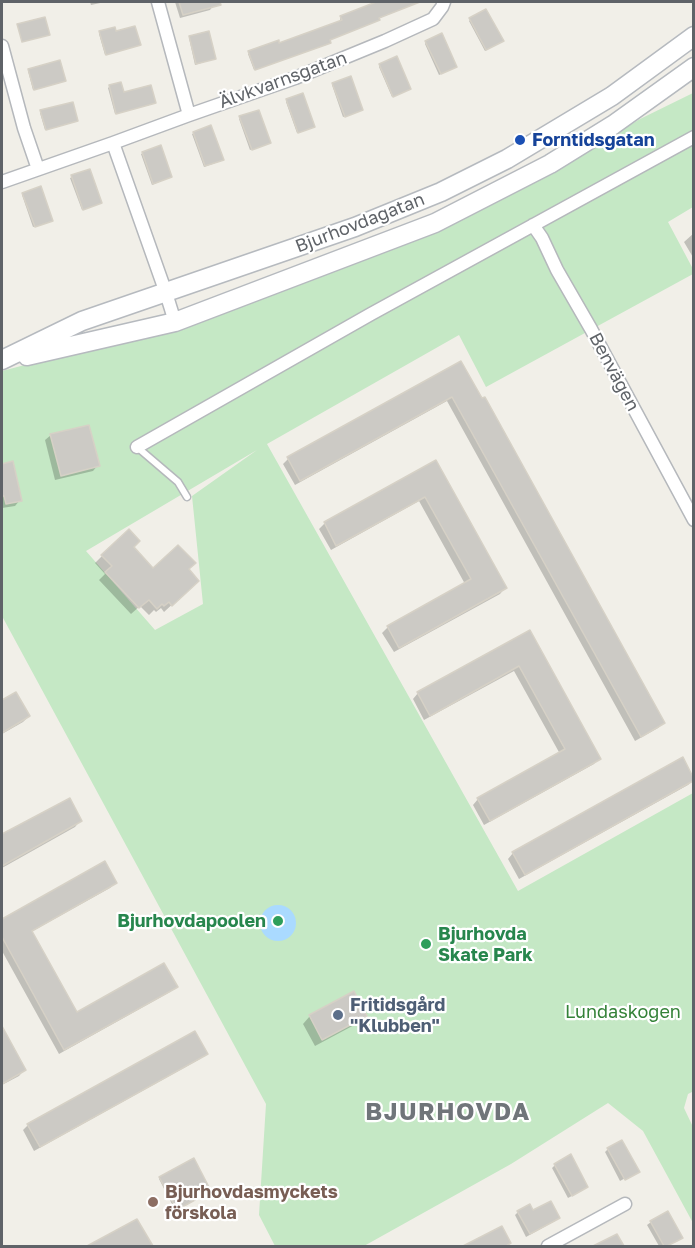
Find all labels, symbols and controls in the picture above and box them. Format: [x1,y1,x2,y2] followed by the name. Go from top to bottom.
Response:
[216,47,350,113] street label: Älvkvarnsgatan
[532,129,655,151] place label: Forntidsgatan
[513,133,527,147] marker: Forntidsgatan
[292,188,428,258] street label: Bjurhovdagatan
[584,329,644,415] street label: Benvägen
[117,910,266,932] place label: Bjurhovdapoolen
[271,914,285,928] marker: Bjurhovdapoolen
[438,923,533,966] place label: Bjurhovda Skate Park
[419,937,433,951] marker: Bjurhovda Skate Park
[350,994,445,1036] place label: Fritidsgård "Klubben"
[565,1001,681,1023] park label: Lundaskogen
[331,1008,345,1022] marker: Fritidsgård "Klubben"
[365,1098,531,1126] district label: BJURHOVDA
[165,1181,338,1224] place label: Bjurhovdasmyckets förskola
[146,1195,160,1209] marker: Bjurhovdasmyckets förskola

